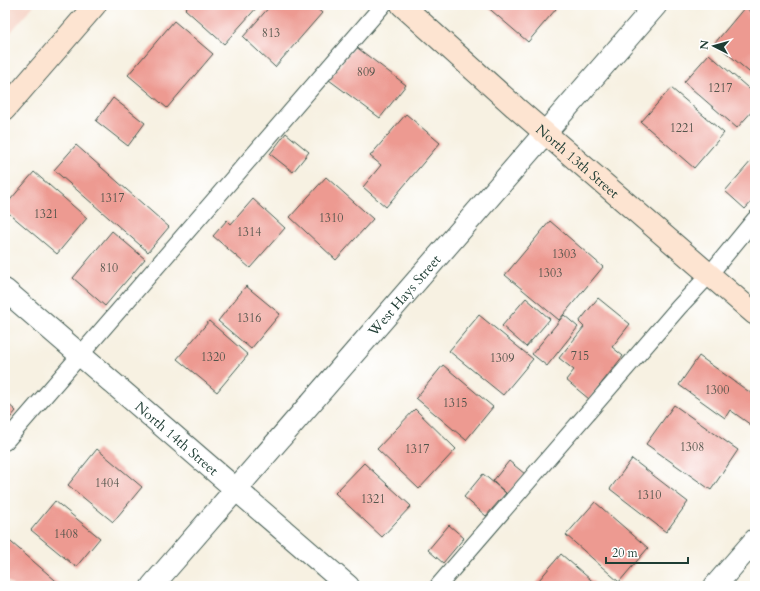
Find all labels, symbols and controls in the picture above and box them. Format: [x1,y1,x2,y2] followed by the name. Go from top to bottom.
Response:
[262,25,280,41] house number: 813
[694,26,734,66] north arrow
[697,39,713,51] text: N
[357,64,375,80] house number: 809
[708,80,732,96] house number: 1217
[532,120,624,203] street label: North 13th Street
[670,120,694,136] house number: 1221
[100,190,124,206] house number: 1317
[34,206,58,222] house number: 1321
[319,210,343,226] house number: 1310
[237,224,261,240] house number: 1314
[552,246,576,262] house number: 1303
[363,250,445,341] street label: West Hays Street
[100,260,118,276] house number: 810
[538,265,562,281] house number: 1303
[237,310,261,326] house number: 1316
[571,348,589,364] house number: 715
[201,349,225,365] house number: 1320
[490,350,514,366] house number: 1309
[705,382,729,398] house number: 1300
[443,395,467,411] house number: 1315
[131,397,223,480] street label: North 14th Street
[680,439,704,455] house number: 1308
[405,441,429,457] house number: 1317
[95,475,119,491] house number: 1404
[637,487,661,503] house number: 1310
[361,491,385,507] house number: 1321
[54,526,78,542] house number: 1408
[606,539,688,565] scale bar
[612,545,639,561] text: 20 m

